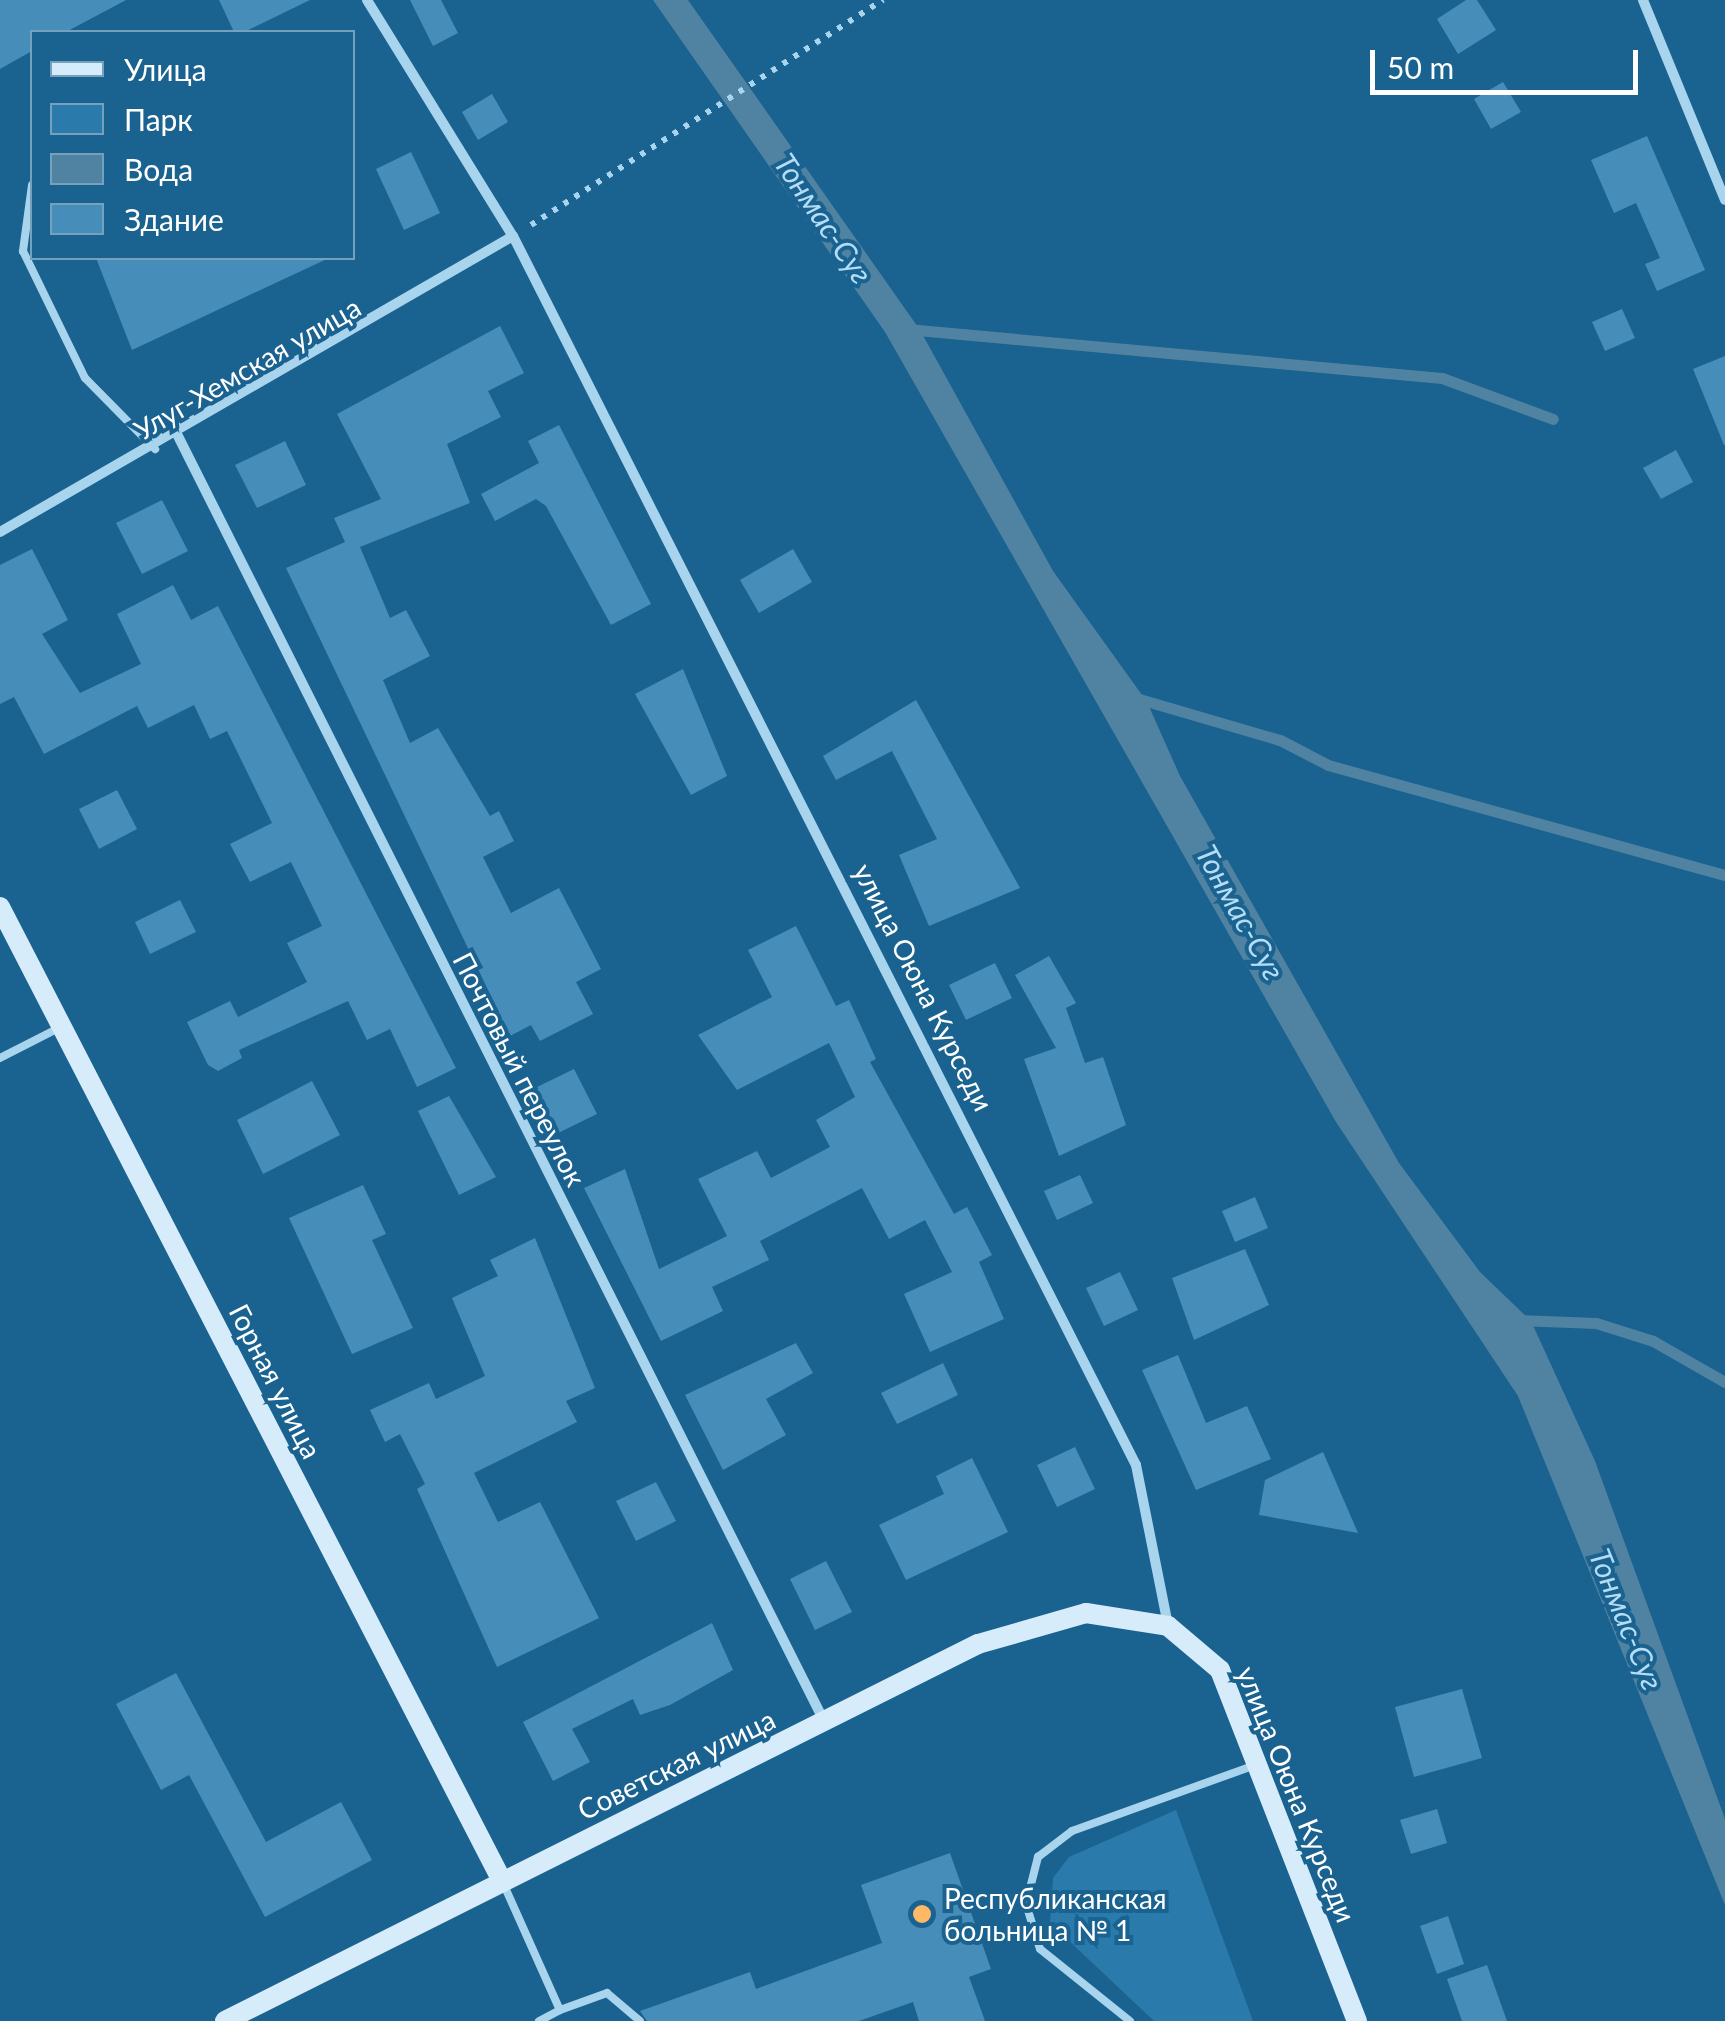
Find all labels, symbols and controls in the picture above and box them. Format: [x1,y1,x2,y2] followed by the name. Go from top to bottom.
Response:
[30,30,355,260] legend
[1375,30,1642,92] scale bar
[1387,49,1454,85] text: 50 m
[124,51,207,87] text: Улица
[124,101,193,137] text: Парк
[767,146,881,290] water label: Тонмас-Суг
[124,151,193,187] text: Вода
[124,201,224,237] text: Здание
[128,289,366,447] street label: Улуг-Хемская улица
[1189,838,1293,986] water label: Тонмас-Суг
[847,858,1001,1116] street label: улица Оюна Курседи
[447,947,593,1191] street label: Почтовый переулок
[223,1298,329,1464] street label: Горная улица
[1582,1543,1672,1695] water label: Тонмас-Суг
[1230,1661,1364,1927] street label: улица Оюна Курседи
[572,1702,780,1826] street label: Советская улица
[944,1881,1167,1947] place label: Республиканская больница № 1
[909,1901,935,1927] marker: Республиканская больница № 1

